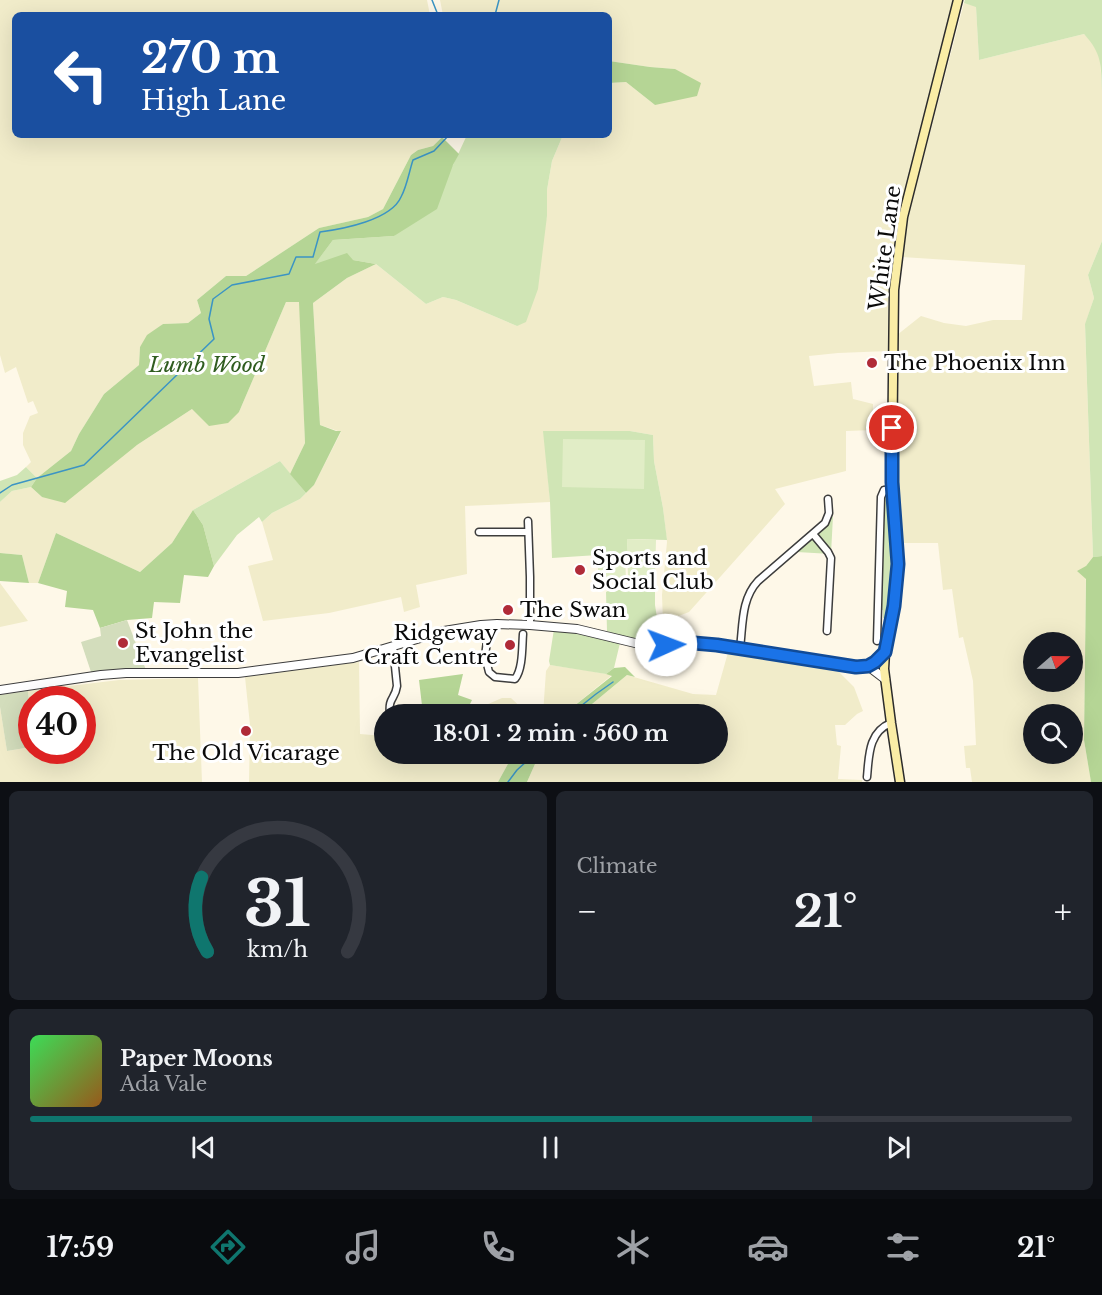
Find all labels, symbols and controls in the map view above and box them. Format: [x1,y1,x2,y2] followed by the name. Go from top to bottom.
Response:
[141,32,279,84] text: 270 m
[42,36,120,114] icon: left
[141,84,286,117] text: High Lane
[863,184,907,313] street label: White Lane
[884,350,1066,376] place label: The Phoenix Inn
[148,352,266,378] park label: Lumb Wood
[865,356,879,370] marker: The Phoenix Inn
[866,402,917,453] pin
[875,411,908,444] icon: arrive
[592,545,714,595] place label: Sports and Social Club
[573,563,587,577] marker: Sports and Social Club
[520,597,626,623] place label: The Swan
[501,603,515,617] marker: The Swan
[634,613,698,677] position arrow
[135,618,253,668] place label: St John the Evangelist
[364,620,499,670] place label: Ridgeway Craft Centre
[1023,632,1083,692] north arrow
[1023,632,1083,764] map controls
[116,636,130,650] marker: St John the Evangelist
[503,638,517,652] marker: Ridgeway Craft Centre
[18,686,96,764] speed limit sign: 40
[1023,704,1083,764] button: search
[434,720,668,747] text: 18:01 · 2 min · 560 m
[239,724,253,738] marker: The Old Vicarage
[152,740,340,766] place label: The Old Vicarage
[577,854,657,878] text: Climate
[244,865,311,943] text: 31
[794,883,858,939] text: 21°
[577,891,597,932] text: −
[1054,891,1072,932] text: +
[247,937,308,964] text: km/h
[120,1045,273,1072] text: Paper Moons
[120,1072,207,1096] text: Ada Vale
[187,1131,220,1164] icon: previous
[534,1131,567,1164] icon: pause
[882,1131,915,1164] icon: next
[207,1226,249,1268] icon: directions
[342,1226,384,1268] icon: music
[477,1226,519,1268] icon: phone
[612,1226,654,1268] icon: climate
[747,1226,789,1268] icon: car
[882,1226,924,1268] icon: filters
[46,1231,114,1264] text: 17:59
[1017,1231,1055,1264] text: 21°

